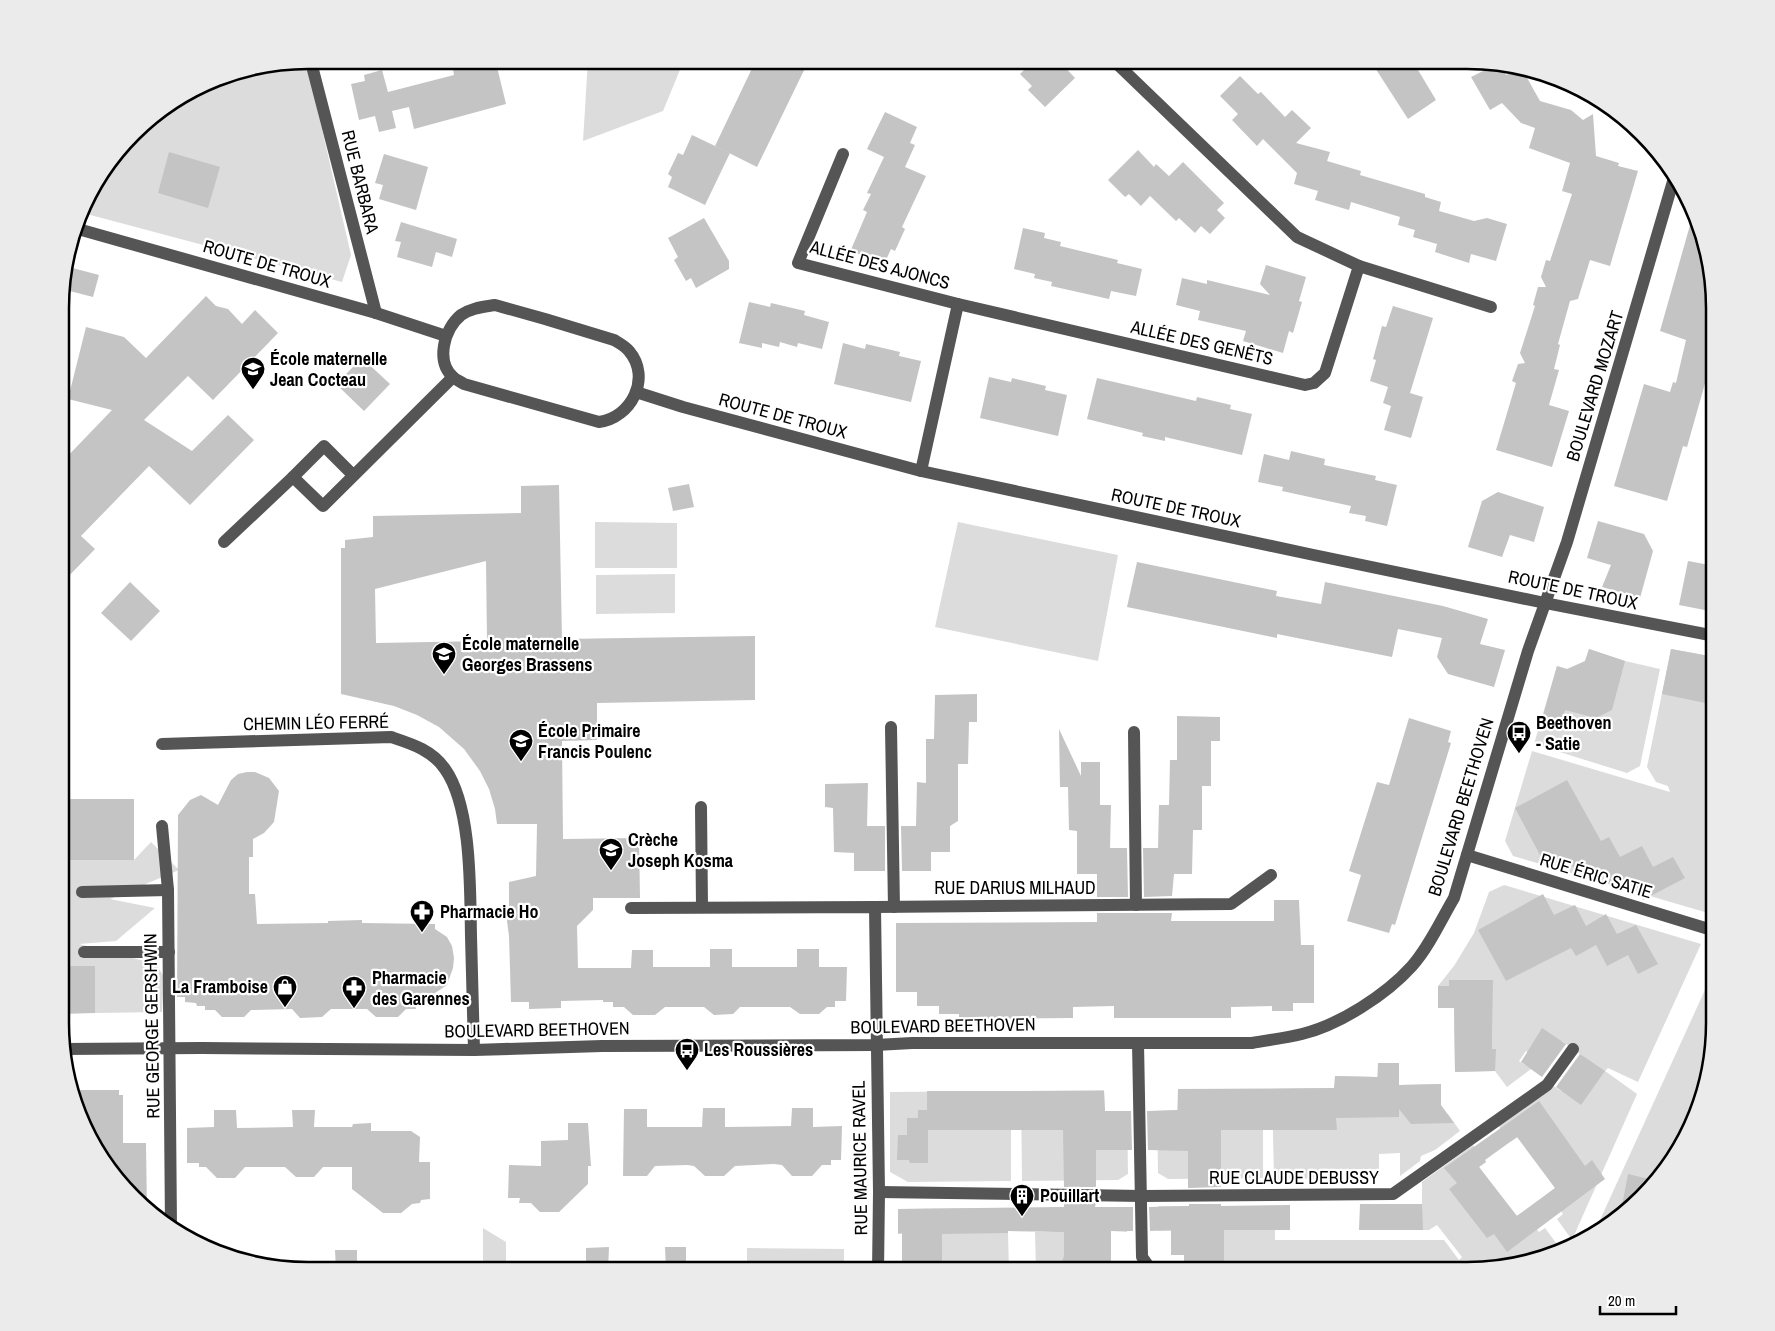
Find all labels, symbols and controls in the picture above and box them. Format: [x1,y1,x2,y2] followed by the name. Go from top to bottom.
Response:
[336,128,385,236] street label: RUE BARBARA
[200,233,334,294] street label: ROUTE DE TROUX
[807,234,953,295] street label: ALLÉE DES AJONCS
[1560,308,1629,464] street label: BOULEVARD MOZART
[1128,314,1276,371] street label: ALLÉE DES GENÊTS
[270,346,387,392] place label: École maternelle Jean Cocteau
[240,356,266,390] school or university icon: École maternelle Jean Cocteau
[716,386,850,445] street label: ROUTE DE TROUX
[1109,482,1243,533] street label: ROUTE DE TROUX
[1506,564,1640,615] street label: ROUTE DE TROUX
[462,631,592,677] place label: École maternelle Georges Brassens
[431,641,457,675] school or university icon: École maternelle Georges Brassens
[243,709,389,736] street label: CHEMIN LÉO FERRÉ
[1536,710,1611,756] place label: Beethoven - Satie
[1422,715,1500,899] street label: BOULEVARD BEETHOVEN
[538,718,652,764] place label: École Primaire Francis Poulenc
[1506,720,1532,754] bus stop icon: Beethoven - Satie
[508,728,534,762] school or university icon: École Primaire Francis Poulenc
[628,827,734,873] place label: Crèche Joseph Kosma
[598,837,624,871] school or university icon: Crèche Joseph Kosma
[1537,847,1655,904] street label: RUE ÉRIC SATIE
[934,875,1096,900] street label: RUE DARIUS MILHAUD
[409,899,435,933] pharmacy icon: Pharmacie Ho
[440,899,538,924] place label: Pharmacie Ho
[137,933,166,1119] street label: RUE GEORGE GERSHWIN
[372,965,470,1011] place label: Pharmacie des Garennes
[172,974,268,999] place label: La Framboise
[272,974,298,1008] shop icon: La Framboise
[341,975,367,1009] pharmacy icon: Pharmacie des Garennes
[850,1011,1036,1040] street label: BOULEVARD BEETHOVEN
[444,1015,630,1044] street label: BOULEVARD BEETHOVEN
[674,1037,700,1071] bus stop icon: Les Roussières
[704,1037,813,1062] place label: Les Roussières
[846,1080,873,1236] street label: RUE MAURICE RAVEL
[1209,1165,1379,1190] street label: RUE CLAUDE DEBUSSY
[1009,1183,1035,1217] building icon: Pouillart
[1040,1183,1099,1208] place label: Pouillart
[1600,1284,1676,1316] scale bar
[1608,1290,1635,1311] text: 20 m

